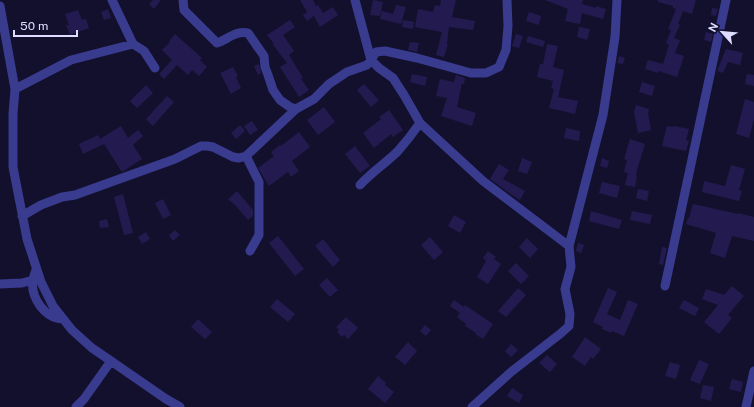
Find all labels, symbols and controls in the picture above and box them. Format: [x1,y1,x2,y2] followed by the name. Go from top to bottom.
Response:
[14,12,77,38] scale bar
[702,12,742,52] north arrow
[20,19,48,33] text: 50 m
[706,21,720,34] text: N

